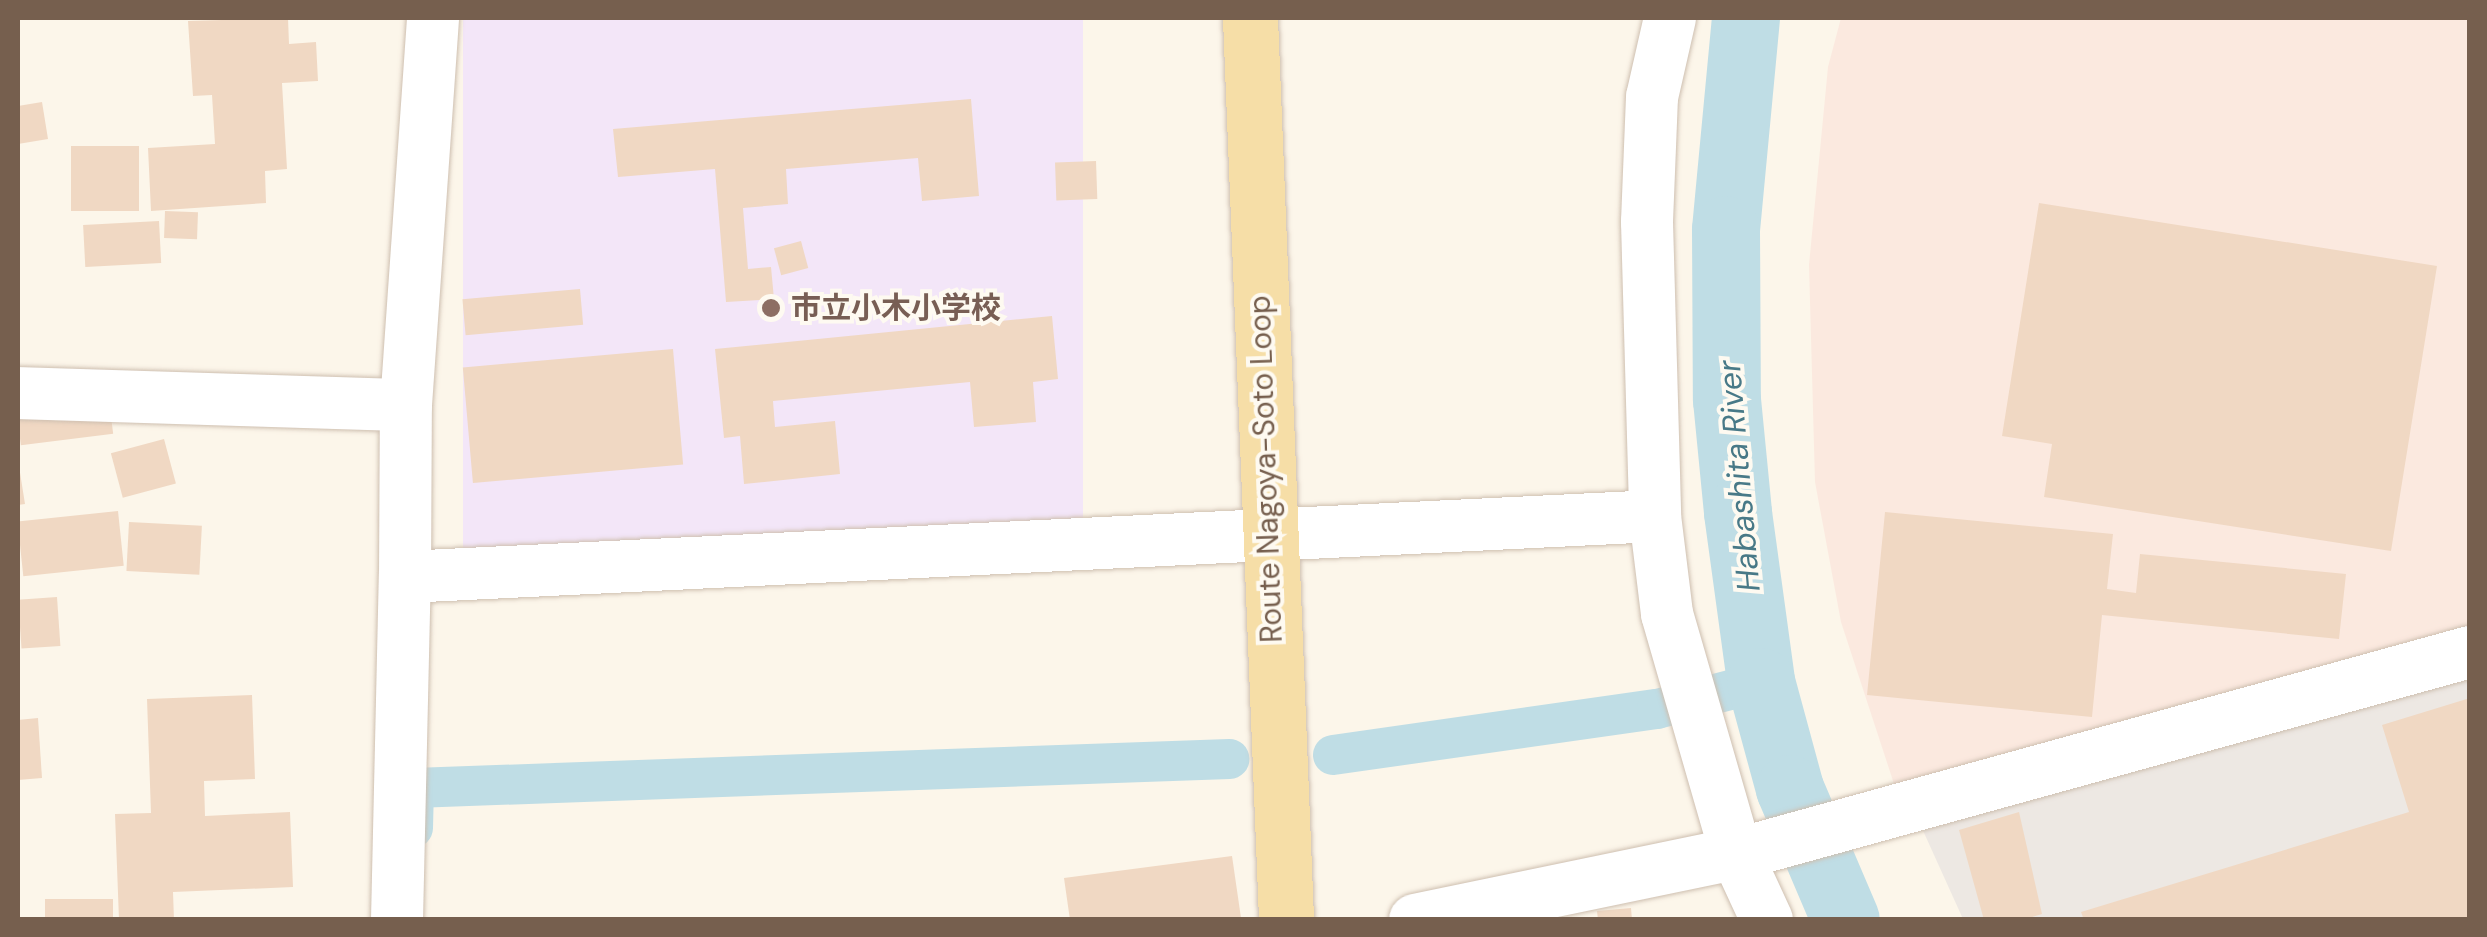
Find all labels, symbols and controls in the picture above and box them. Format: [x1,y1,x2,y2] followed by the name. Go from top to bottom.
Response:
[791,290,1001,326] place label: 市立小木小学校
[1242,295,1290,643] street label: Route Nagoya-Soto Loop
[760,297,782,319] marker: 市立小木小学校
[1710,359,1768,593] water label: Habashita River

